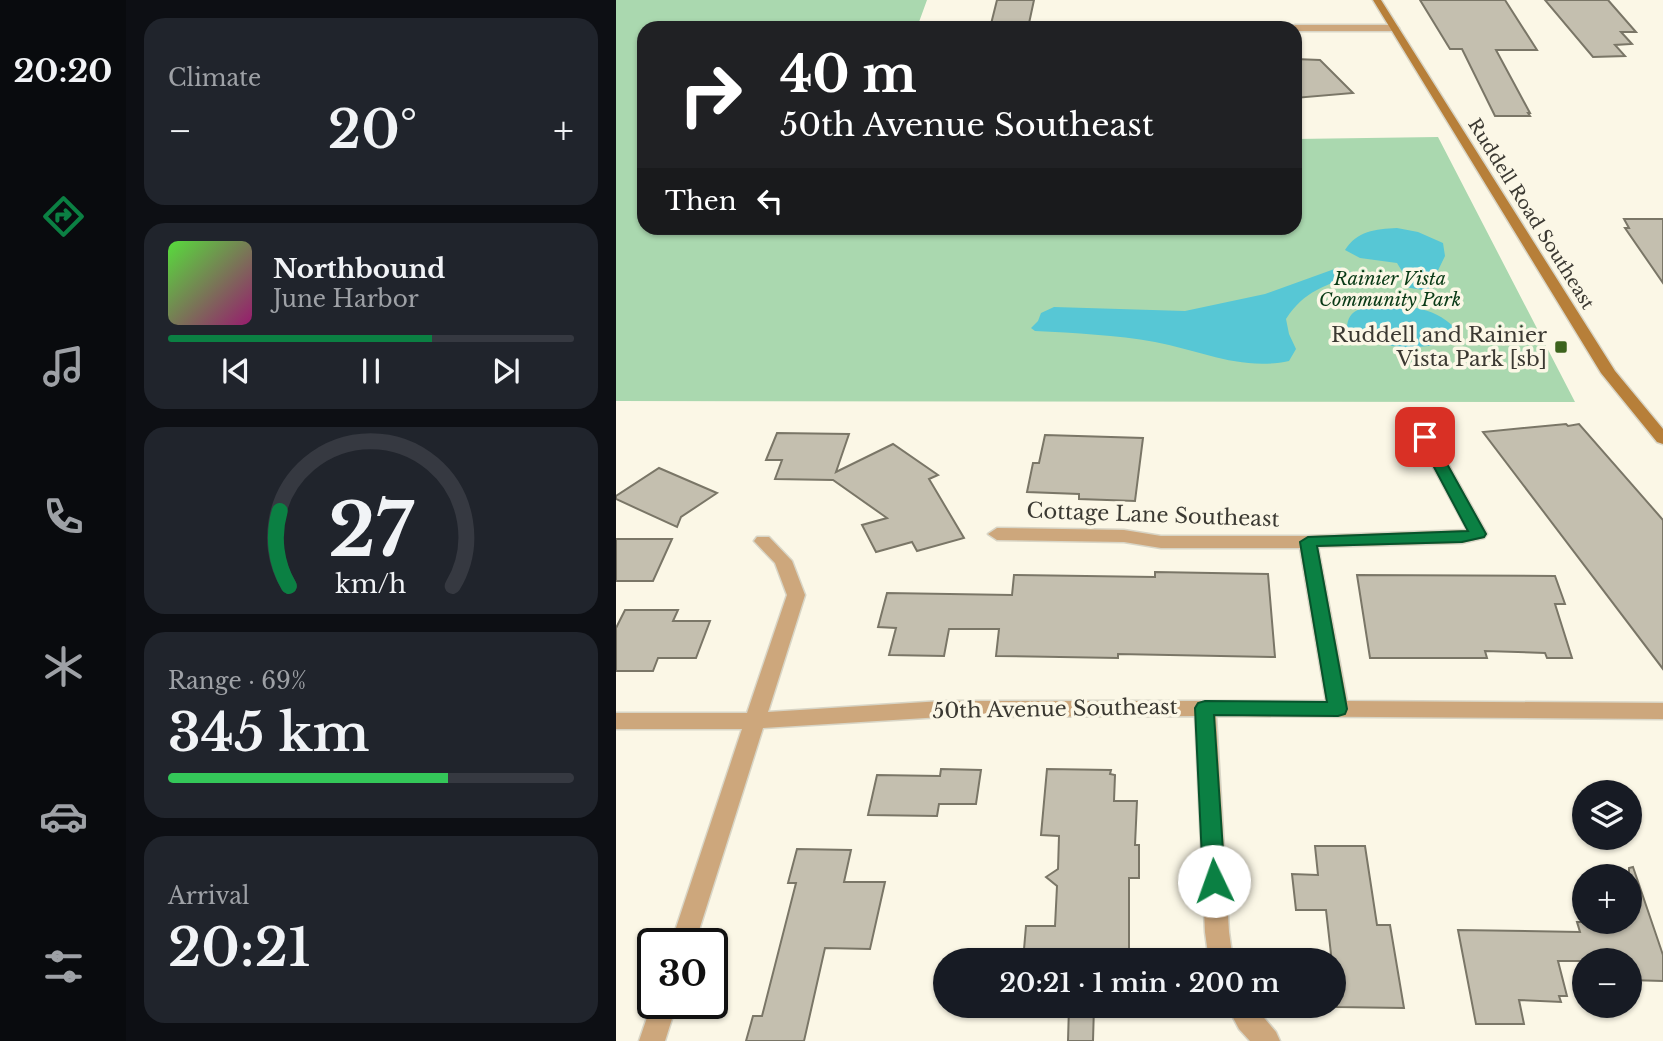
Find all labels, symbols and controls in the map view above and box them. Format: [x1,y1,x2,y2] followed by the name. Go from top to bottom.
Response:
[780,44,917,105] text: 40 m
[665,49,756,140] icon: right
[13,51,113,91] text: 20:20
[168,64,261,92] text: Climate
[328,98,417,162] text: 20°
[780,105,1154,145] text: 50th Avenue Southeast
[168,107,192,154] text: −
[553,107,574,154] text: +
[1463,115,1599,314] street label: Ruddell Road Southeast
[751,182,789,220] icon: left
[665,185,737,217] text: Then
[39,192,88,241] icon: directions
[273,253,445,285] text: Northbound
[1319,268,1461,311] park label: Rainier Vista Community Park
[273,285,419,313] text: June Harbor
[1331,322,1547,372] place label: Ruddell and Rainier Vista Park [sb]
[1553,339,1569,355] marker: Ruddell and Rainier Vista Park [sb]
[39,342,88,391] icon: music
[217,352,255,390] icon: previous
[352,352,390,390] icon: pause
[487,352,525,390] icon: next
[1395,407,1455,467] pin
[1406,418,1444,456] icon: arrive
[329,486,415,577] text: 27
[39,492,88,541] icon: phone
[1026,498,1280,532] street label: Cottage Lane Southeast
[336,569,406,600] text: km/h
[39,642,88,691] icon: climate
[168,667,306,695] text: Range · 69%
[932,694,1178,724] street label: 50th Avenue Southeast
[168,701,369,765] text: 345 km
[1572,780,1642,1018] map controls
[1572,780,1642,850] button: layers
[39,792,88,841] icon: car
[1177,844,1251,918] position arrow
[1572,864,1642,934] button: +
[168,882,249,910] text: Arrival
[168,916,311,980] text: 20:21
[637,928,728,1019] speed limit sign: 30
[39,942,88,991] icon: filters
[1572,948,1642,1018] button: −
[999,967,1280,999] text: 20:21 · 1 min · 200 m

